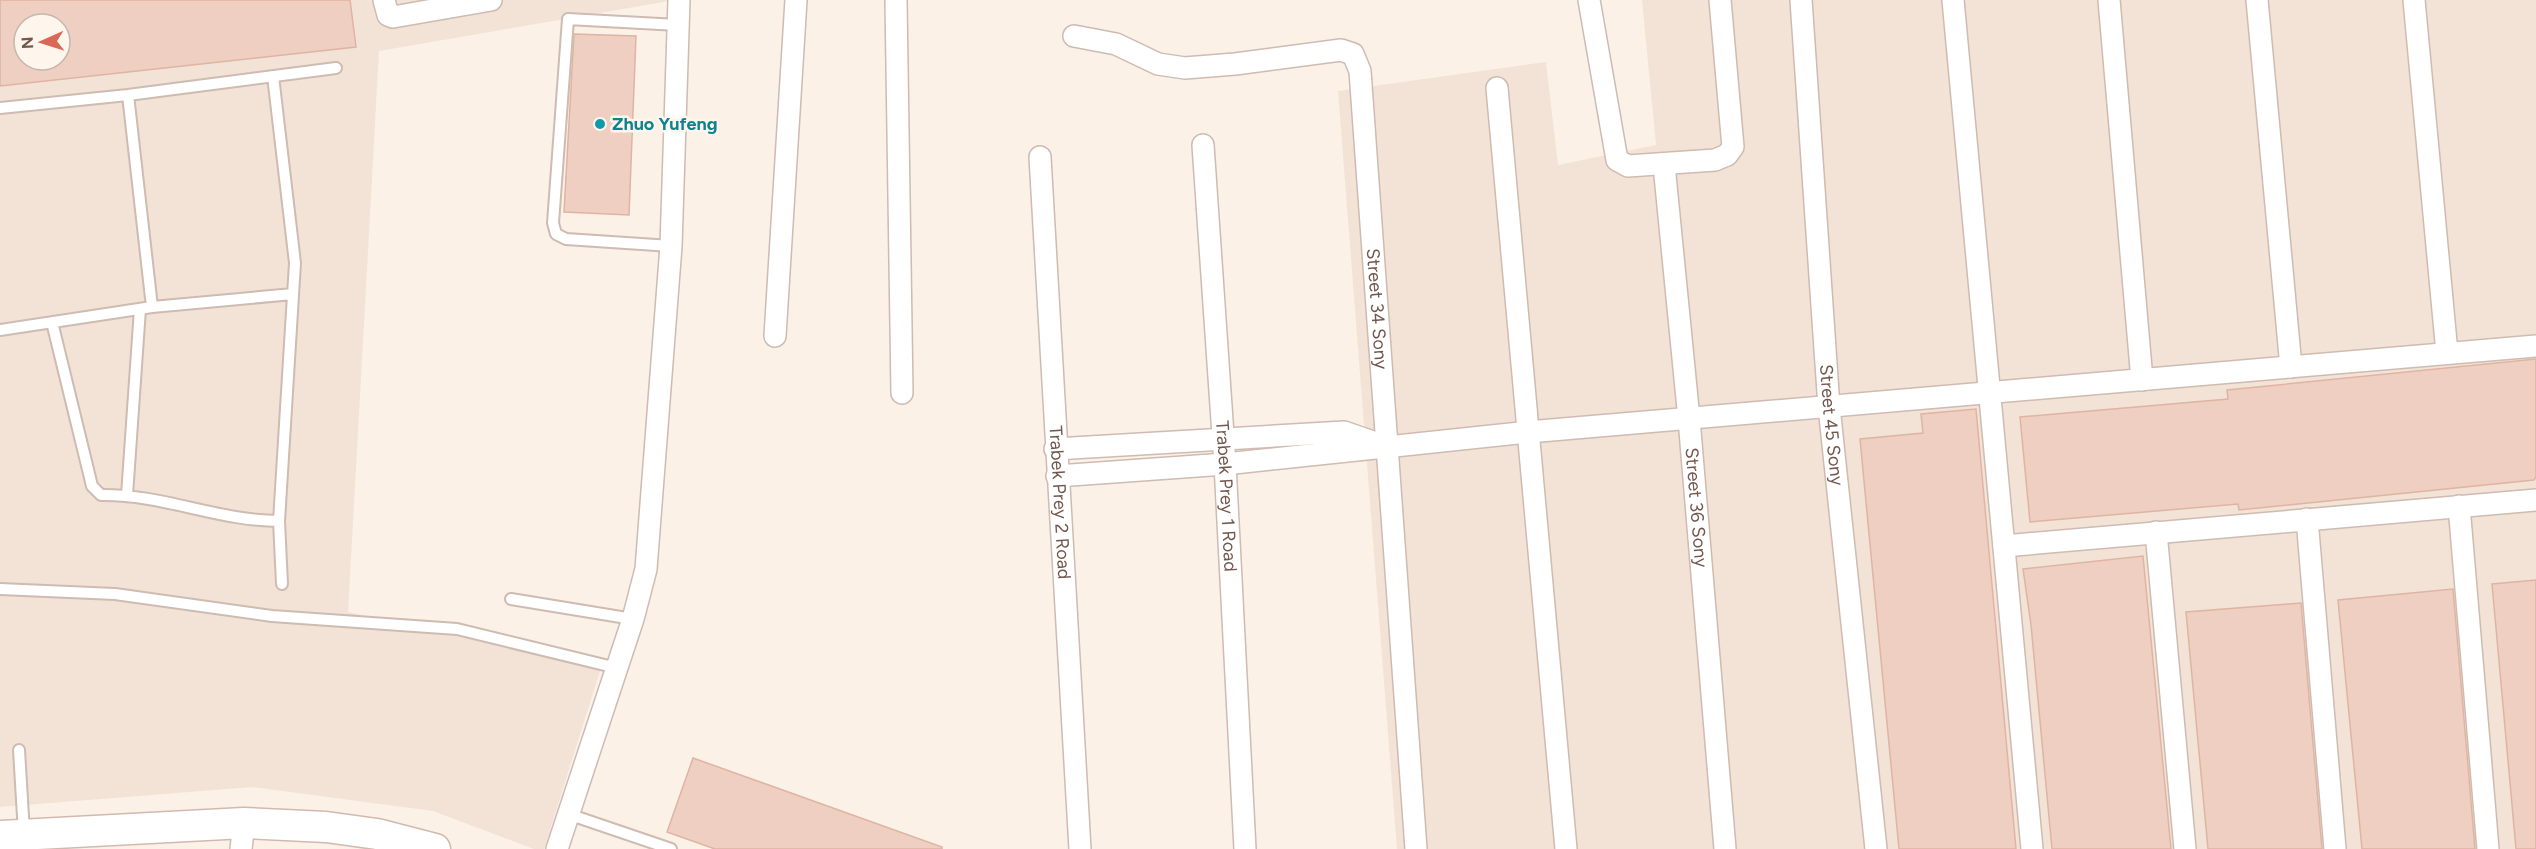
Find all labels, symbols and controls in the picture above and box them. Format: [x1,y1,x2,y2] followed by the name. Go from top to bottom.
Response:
[12,12,72,72] north arrow
[18,36,37,49] text: N
[612,113,717,135] place label: Zhuo Yufeng
[593,117,607,131] marker: Zhuo Yufeng
[1362,247,1392,370] street label: Street 34 Sony
[1815,363,1848,487] street label: Street 45 Sony
[1211,420,1242,572] street label: Trabek Prey 1 Road
[1045,425,1075,580] street label: Trabek Prey 2 Road
[1680,447,1712,569] street label: Street 36 Sony

